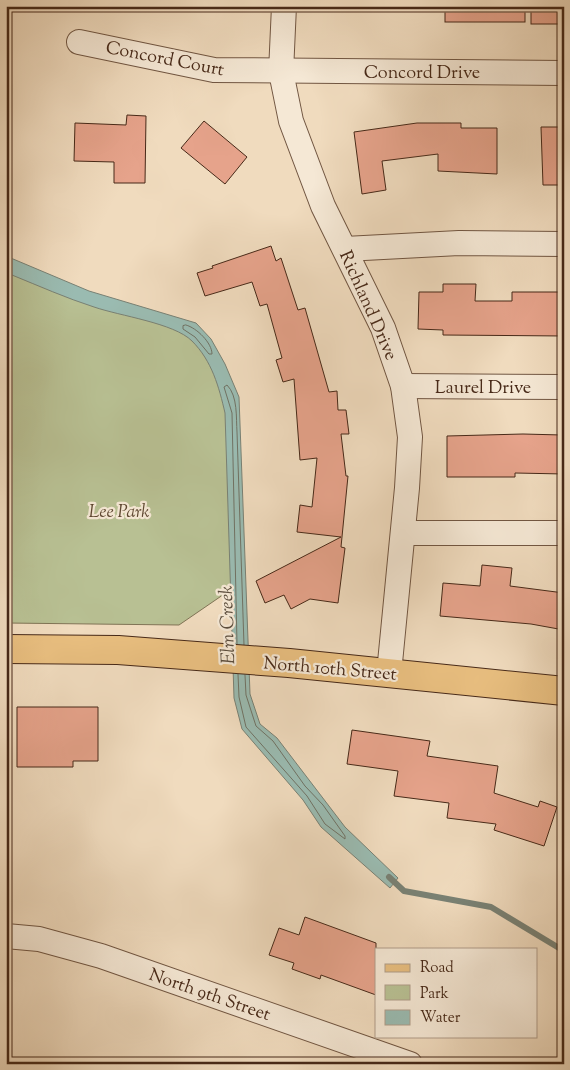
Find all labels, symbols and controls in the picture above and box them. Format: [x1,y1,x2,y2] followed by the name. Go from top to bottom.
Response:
[103,36,226,84] street label: Concord Court
[364,61,480,87] street label: Concord Drive
[331,247,403,365] street label: Richland Drive
[435,376,531,402] street label: Laurel Drive
[89,500,149,526] park label: Lee Park
[214,585,243,665] water label: Elm Creek
[262,651,398,689] street label: North 10th Street
[375,948,538,1038] legend
[420,958,454,979] text: Road
[145,963,274,1029] street label: North 9th Street
[420,984,449,1005] text: Park
[420,1008,461,1029] text: Water

